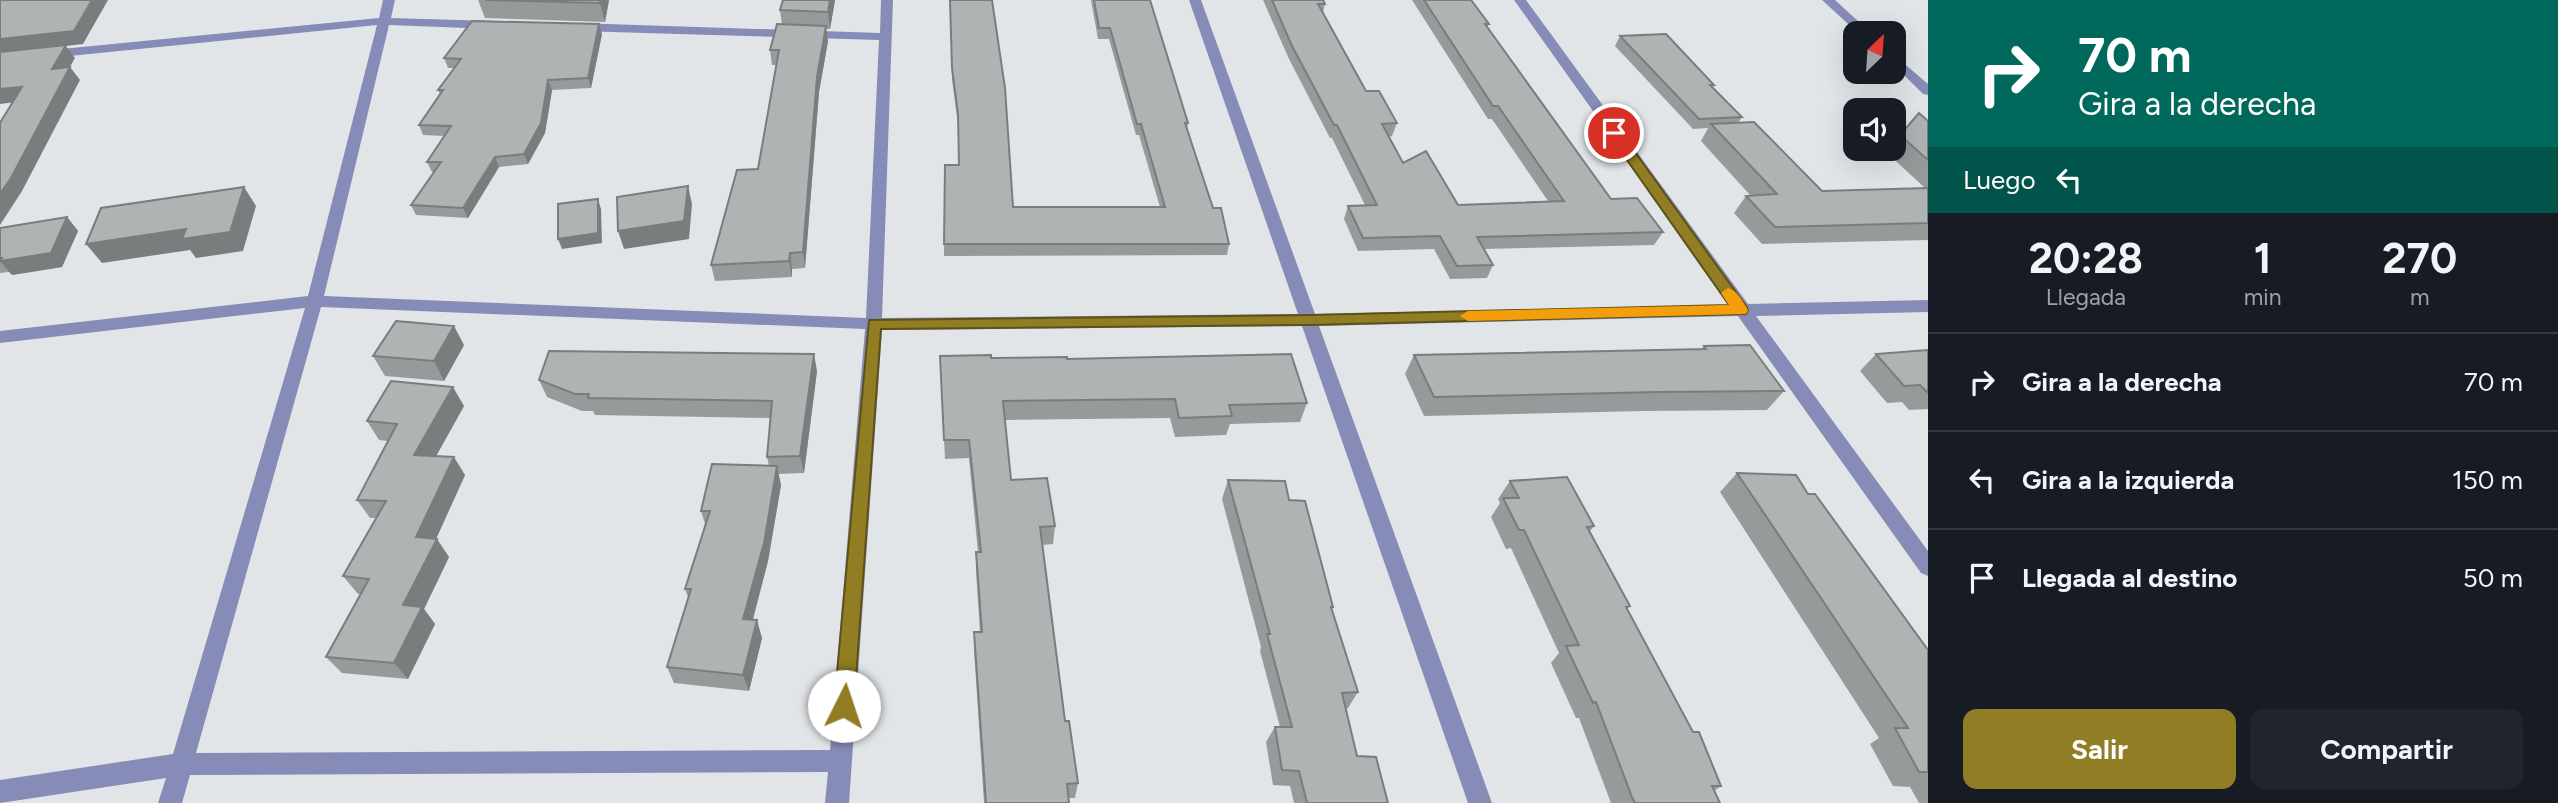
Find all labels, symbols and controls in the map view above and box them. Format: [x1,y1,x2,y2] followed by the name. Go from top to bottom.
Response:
[1843,21,1906,84] north arrow
[1843,21,1906,161] map controls
[2078,25,2191,84] text: 70 m
[1963,28,2054,119] icon: right
[2078,85,2316,123] text: Gira a la derecha
[1843,98,1906,161] button: sound
[1584,103,1644,163] pin
[1595,114,1633,152] icon: arrive
[2050,161,2088,199] icon: left
[1963,164,2036,196] text: Luego
[2029,233,2143,284] text: 20:28
[2254,233,2272,284] text: 1
[2382,233,2457,284] text: 270
[2046,283,2126,311] text: Llegada
[2244,283,2282,311] text: min
[2410,283,2430,311] text: m
[1963,363,2001,401] icon: right
[2022,366,2222,398] text: Gira a la derecha
[2464,366,2523,398] text: 70 m
[1963,461,2001,499] icon: left
[2022,464,2234,496] text: Gira a la izquierda
[2452,464,2523,496] text: 150 m
[1963,559,2001,597] icon: arrive
[2022,562,2237,594] text: Llegada al destino
[2463,562,2523,594] text: 50 m
[807,669,881,743] position arrow
[1963,709,2236,789] button: Salir
[2250,709,2523,789] button: Compartir

